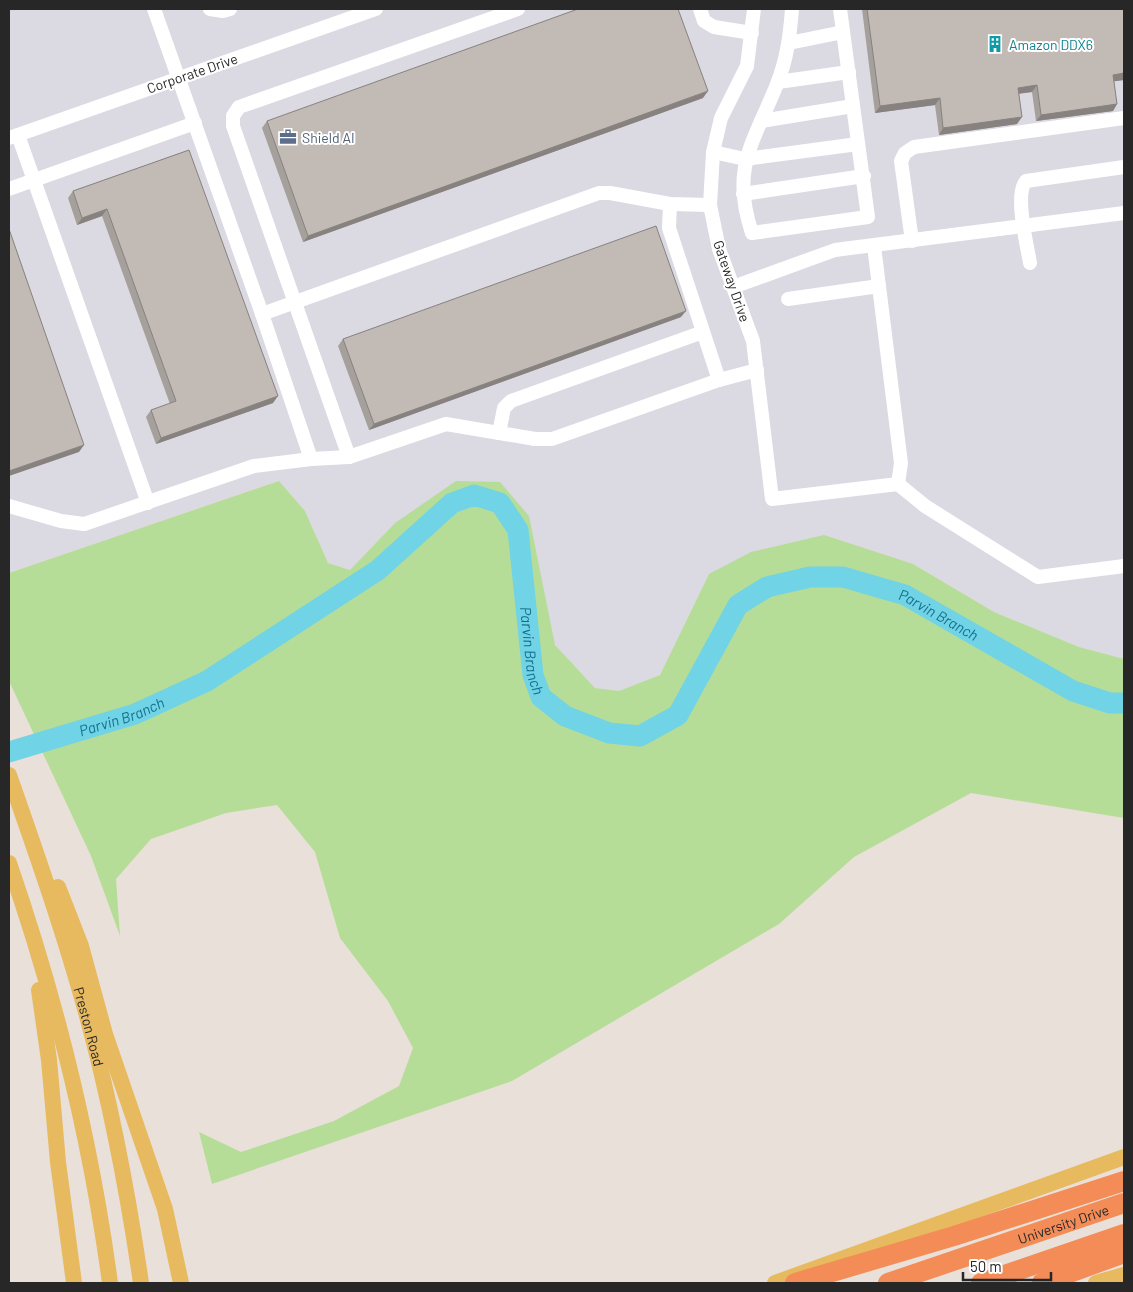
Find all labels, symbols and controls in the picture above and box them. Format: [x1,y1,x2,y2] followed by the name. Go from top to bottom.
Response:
[985,34,1005,54] building icon: Amazon DDX6
[1009,36,1093,53] place label: Amazon DDX6
[144,50,240,96] street label: Corporate Drive
[278,127,298,147] office icon: Shield AI
[302,129,355,146] place label: Shield AI
[710,238,754,324] street label: Gateway Drive
[897,585,982,644] water label: Parvin Branch
[517,606,548,697] water label: Parvin Branch
[77,693,167,739] water label: Parvin Branch
[71,985,108,1068] street label: Preston Road
[1015,1200,1111,1247] street label: University Drive
[963,1250,1050,1282] scale bar
[970,1257,1002,1275] text: 50 m

